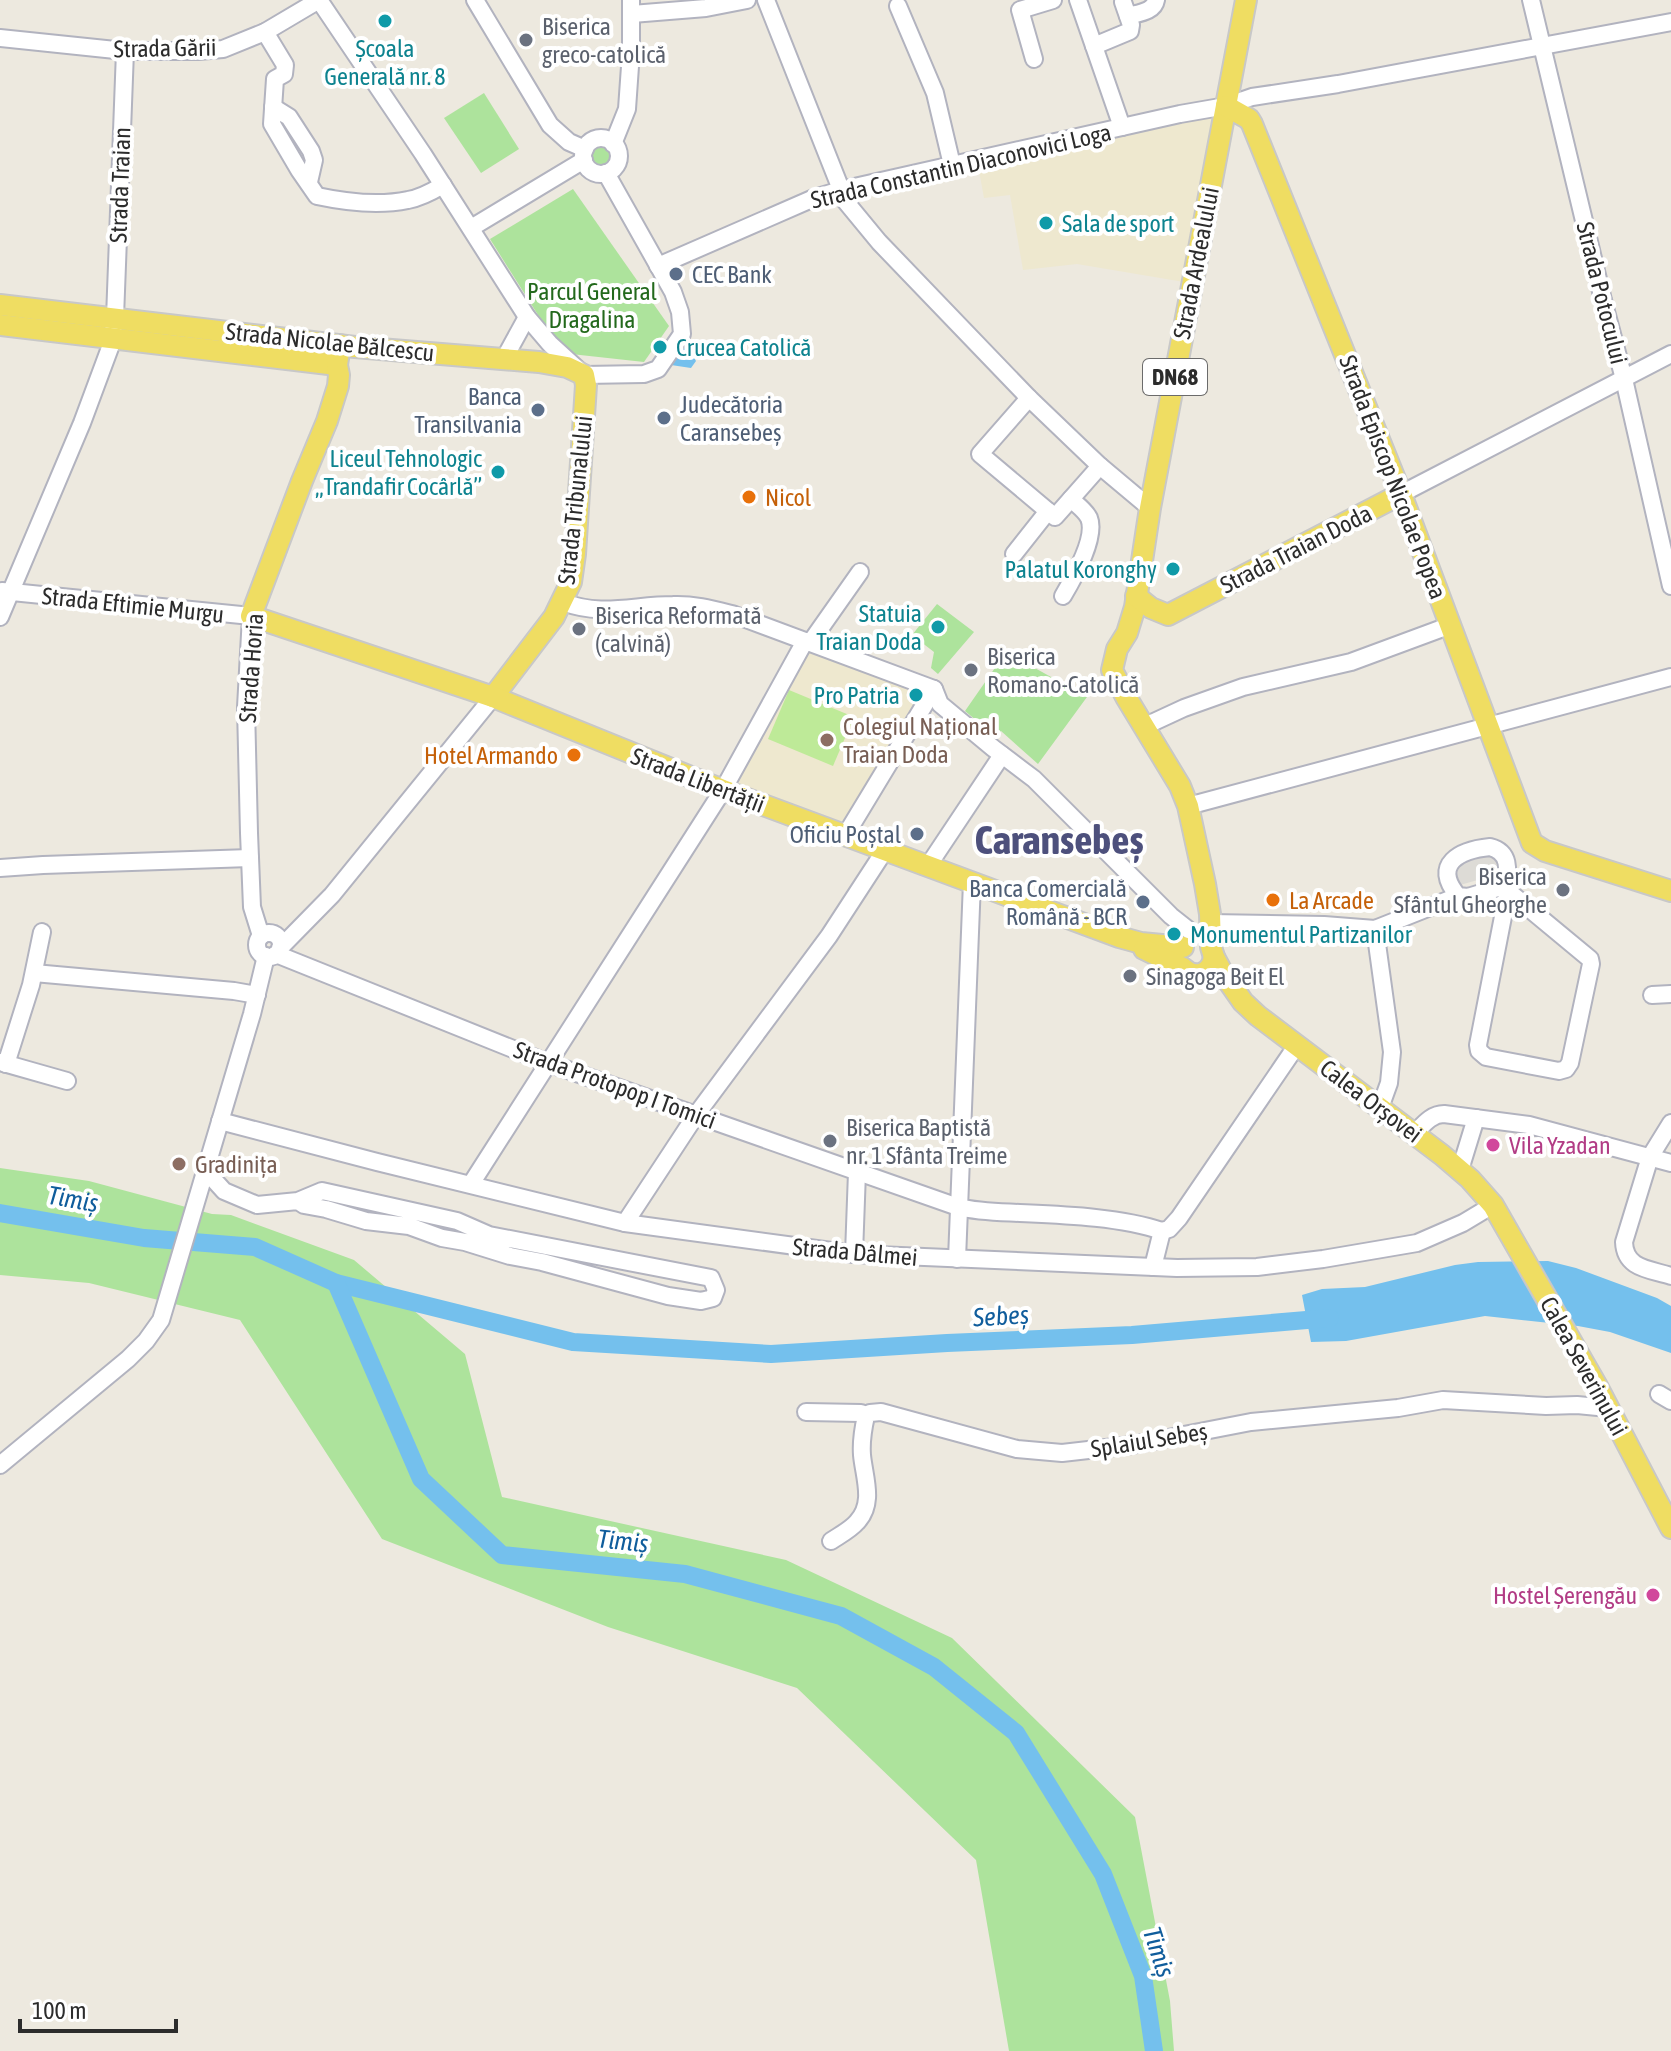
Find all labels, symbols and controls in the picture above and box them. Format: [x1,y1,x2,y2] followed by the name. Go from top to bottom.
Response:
[376,12,394,30] marker: Școala Generală nr. 8
[542,13,666,68] place label: Biserica greco-catolică
[517,31,535,49] marker: Biserica greco-catolică
[113,34,217,62] street label: Strada Gării
[324,35,446,90] place label: Școala Generală nr. 8
[808,118,1114,214] street label: Strada Constantin Diaconovici Loga
[104,127,136,243] street label: Strada Traian
[1168,185,1224,341] street label: Strada Ardealului
[1062,210,1175,237] place label: Sala de sport
[1037,214,1055,232] marker: Sala de sport
[1571,219,1633,367] street label: Strada Potocului
[692,261,772,288] place label: CEC Bank
[667,265,685,283] marker: CEC Bank
[527,278,658,333] park label: Parcul General Dragalina
[224,318,436,366] street label: Strada Nicolae Bălcescu
[676,334,812,361] place label: Crucea Catolică
[651,338,669,356] marker: Crucea Catolică
[1334,351,1452,603] street label: Strada Episcop Nicolae Popea
[1143,359,1207,395] road number: DN68
[414,383,522,438] place label: Banca Transilvania
[680,391,783,446] place label: Judecătoria Caransebeș
[529,401,547,419] marker: Banca Transilvania
[655,409,673,427] marker: Judecătoria Caransebeș
[553,414,597,586] street label: Strada Tribunalului
[315,445,482,500] place label: Liceul Tehnologic „Trandafir Cocârlă”
[489,463,507,481] marker: Liceul Tehnologic „Trandafir Cocârlă”
[765,484,812,511] place label: Nicol
[740,488,758,506] marker: Nicol
[1216,499,1376,599] street label: Strada Traian Doda
[1004,556,1157,583] place label: Palatul Koronghy
[1164,560,1182,578] marker: Palatul Koronghy
[41,582,225,628] street label: Strada Eftimie Murgu
[816,600,922,655] place label: Statuia Traian Doda
[595,602,762,657] place label: Biserica Reformată (calvină)
[234,612,268,724] street label: Strada Horia
[929,618,947,636] marker: Statuia Traian Doda
[570,620,588,638] marker: Biserica Reformată (calvină)
[987,643,1139,698] place label: Biserica Romano-Catolică
[962,661,980,679] marker: Biserica Romano-Catolică
[813,682,900,709] place label: Pro Patria
[907,686,925,704] marker: Pro Patria
[843,713,998,768] place label: Colegiul Național Traian Doda
[818,731,836,749] marker: Colegiul Național Traian Doda
[424,742,558,769] place label: Hotel Armando
[628,742,768,818] street label: Strada Libertății
[565,746,583,764] marker: Hotel Armando
[974,817,1144,863] district label: Caransebeș
[790,821,902,848] place label: Oficiu Poștal
[908,825,926,843] marker: Oficiu Poștal
[1394,863,1547,918] place label: Biserica Sfântul Gheorghe
[969,875,1127,930] place label: Banca Comercială Română - BCR
[1554,881,1572,899] marker: Biserica Sfântul Gheorghe
[1289,887,1374,914] place label: La Arcade
[1264,891,1282,909] marker: La Arcade
[1134,893,1152,911] marker: Banca Comercială Română - BCR
[1190,921,1413,948] place label: Monumentul Partizanilor
[1165,925,1183,943] marker: Monumentul Partizanilor
[1146,963,1285,990] place label: Sinagoga Beit El
[1121,967,1139,985] marker: Sinagoga Beit El
[510,1036,720,1134] street label: Strada Protopop I Tomici
[1315,1054,1427,1148] street label: Calea Orșovei
[846,1114,1008,1169] place label: Biserica Baptistă nr. 1 Sfânta Treime
[821,1132,839,1150] marker: Biserica Baptistă nr. 1 Sfânta Treime
[1509,1132,1611,1159] place label: Vila Yzadan
[1484,1136,1502,1154] marker: Vila Yzadan
[195,1151,278,1178] place label: Gradinița
[170,1155,188,1173] marker: Gradinița
[45,1180,101,1218] water label: Timiș
[791,1233,919,1271] street label: Strada Dâlmei
[1535,1292,1633,1440] street label: Calea Severinului
[971,1300,1030,1332] water label: Sebeș
[1089,1417,1209,1463] street label: Splaiul Sebeș
[596,1523,650,1559] water label: Timiș
[1493,1582,1637,1609] place label: Hostel Șerengău
[1644,1586,1662,1604] marker: Hostel Șerengău
[1137,1923,1181,1981] water label: Timiș
[20,1983,176,2033] scale bar
[32,1997,86,2024] text: 100 m

